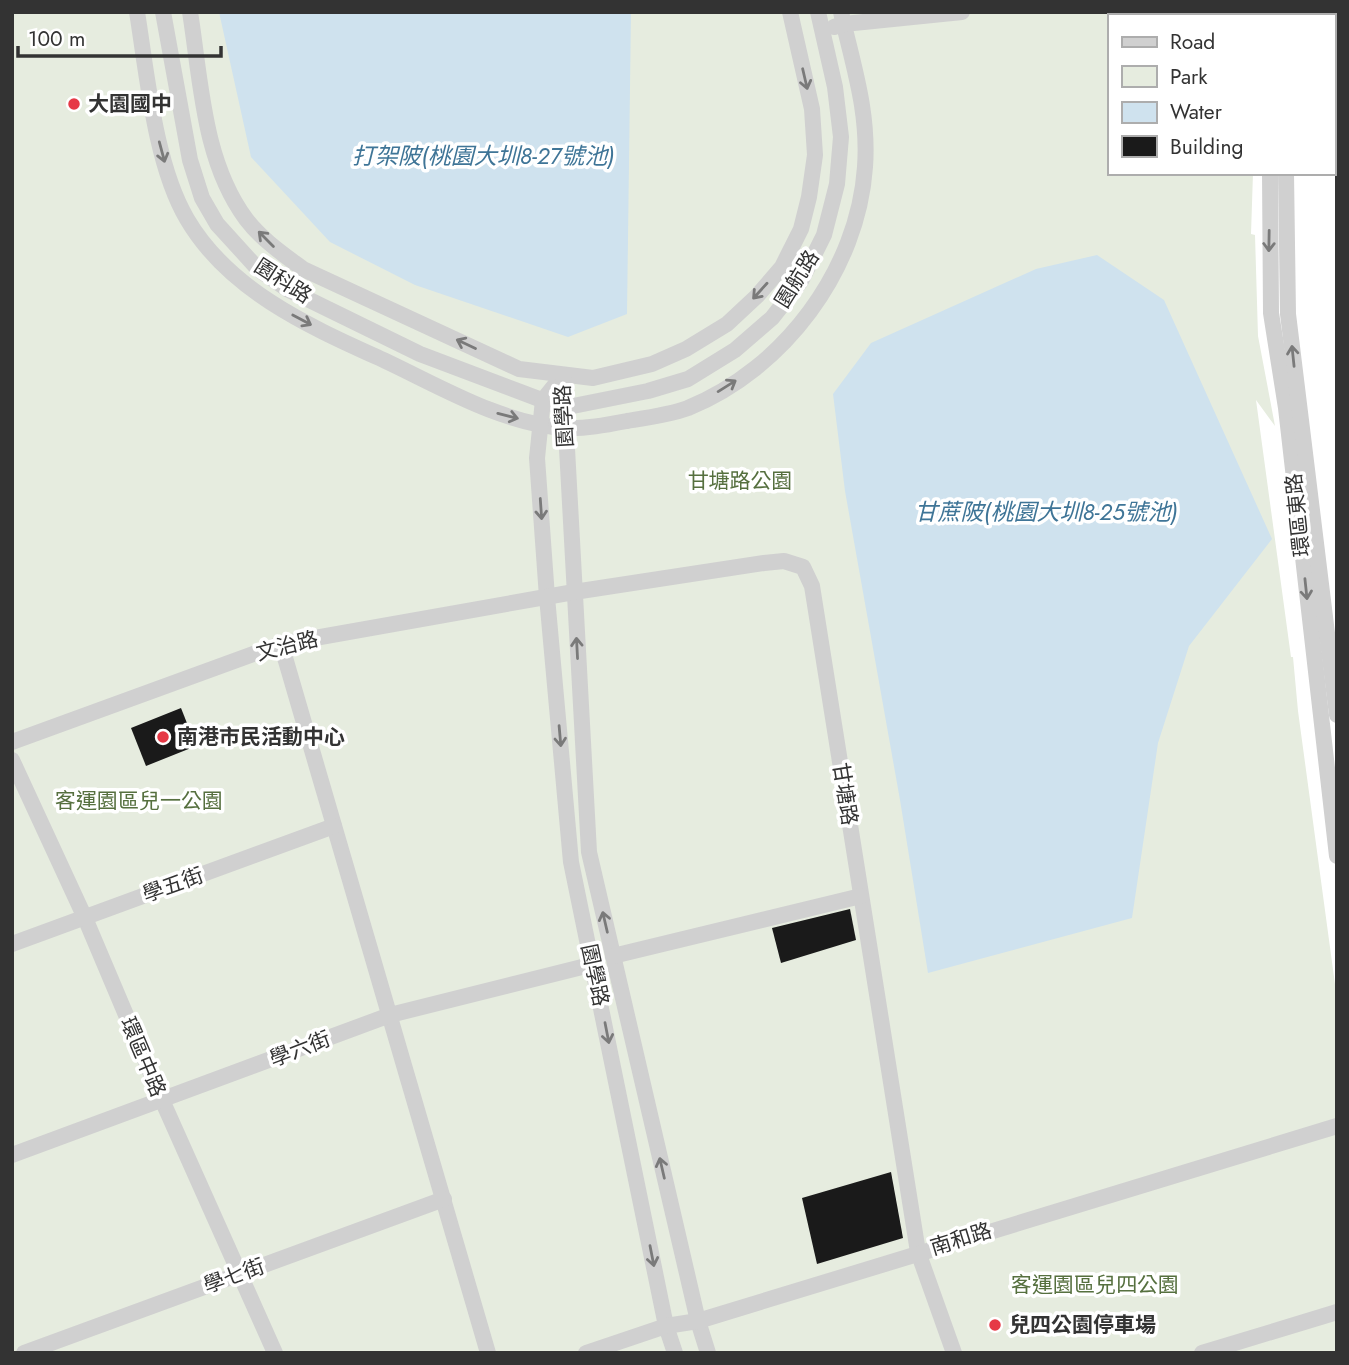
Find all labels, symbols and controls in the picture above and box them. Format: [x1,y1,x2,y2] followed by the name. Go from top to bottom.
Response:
[18,14,220,58] scale bar
[1108,14,1335,175] legend
[28,24,85,54] text: 100 m
[1170,27,1215,57] text: Road
[1170,62,1208,92] text: Park
[799,67,812,90] one-way arrow
[88,89,172,119] place label: 大園國中
[66,96,82,112] marker: 大園國中
[1170,97,1223,127] text: Water
[1170,132,1243,162] text: Building
[352,139,614,173] water label: 打架陂(桃園大圳8-27號池)
[157,140,170,162] one-way arrow
[1262,230,1276,253] one-way arrow
[257,231,274,248] one-way arrow
[768,244,826,314] street label: 園航路
[248,251,318,311] street label: 園科路
[752,282,768,300] one-way arrow
[291,314,312,328] one-way arrow
[456,337,477,350] one-way arrow
[1286,345,1299,367] one-way arrow
[717,379,737,393] one-way arrow
[547,384,581,448] street label: 園學路
[497,410,519,423] one-way arrow
[688,466,793,496] park label: 甘塘路公園
[1279,472,1317,558] street label: 環區東路
[914,495,1178,529] water label: 甘蔗陂(桃園大圳8-25號池)
[535,497,548,520] one-way arrow
[1300,577,1313,600] one-way arrow
[253,624,321,668] street label: 文治路
[570,637,583,660] one-way arrow
[177,722,345,752] place label: 南港市民活動中心
[554,724,567,747] one-way arrow
[155,729,171,745] marker: 南港市民活動中心
[825,761,865,827] street label: 甘塘路
[55,786,223,816] park label: 客運園區兒一公園
[138,860,208,910] street label: 學五街
[598,911,611,934] one-way arrow
[574,941,616,1009] street label: 園學路
[113,1012,173,1102] street label: 環區中路
[601,1021,615,1044] one-way arrow
[265,1024,335,1074] street label: 學六街
[655,1157,668,1180] one-way arrow
[926,1215,996,1263] street label: 南和路
[645,1244,659,1267] one-way arrow
[199,1251,269,1301] street label: 學七街
[1011,1270,1179,1300] park label: 客運園區兒四公園
[1009,1310,1156,1340] place label: 兒四公園停車場
[987,1317,1003,1333] marker: 兒四公園停車場

